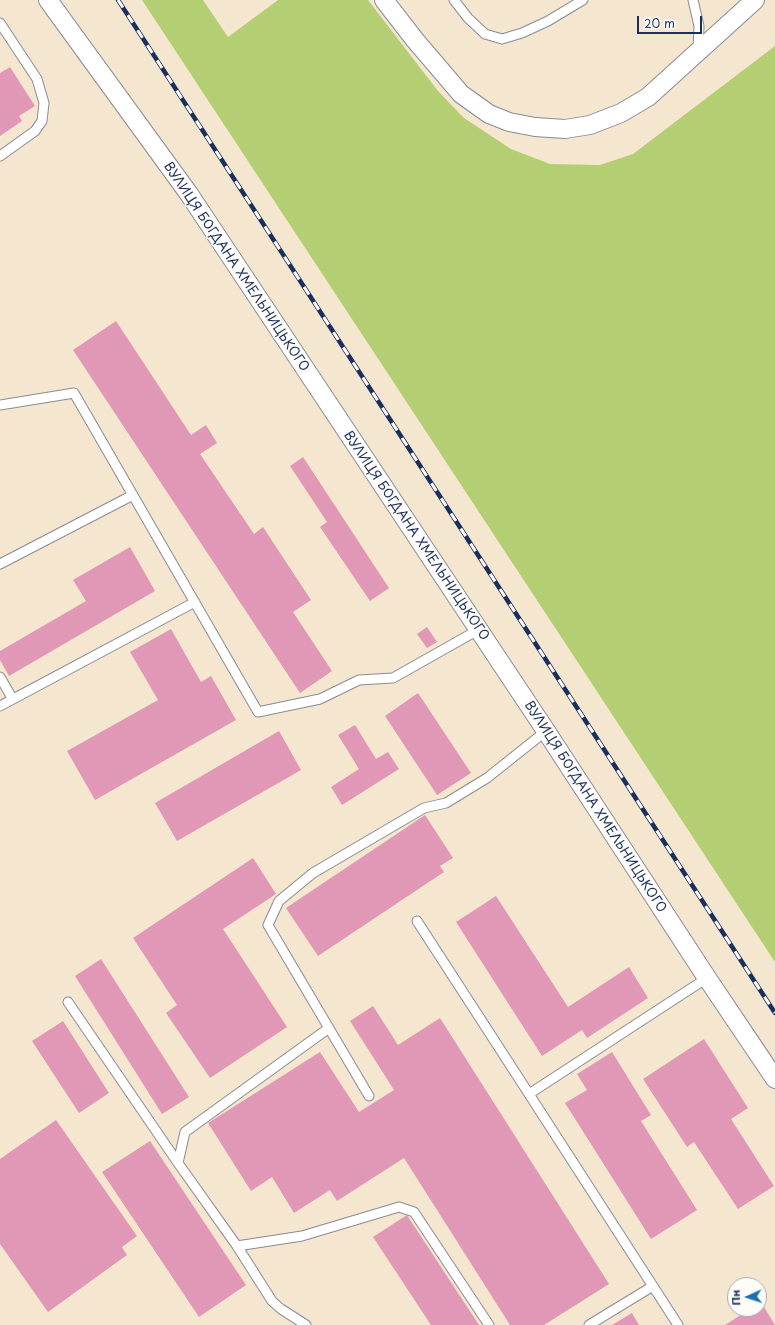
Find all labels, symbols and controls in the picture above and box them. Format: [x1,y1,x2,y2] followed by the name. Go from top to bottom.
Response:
[639,8,704,34] scale bar
[644,14,675,32] text: 20 m
[160,159,312,375] street label: ВУЛИЦЯ БОГДАНА ХМЕЛЬНИЦЬКОГО
[340,428,492,644] street label: ВУЛИЦЯ БОГДАНА ХМЕЛЬНИЦЬКОГО
[521,698,669,916] street label: ВУЛИЦЯ БОГДАНА ХМЕЛЬНИЦЬКОГО
[727,1277,767,1317] north arrow
[727,1289,744,1306] text: Пн

